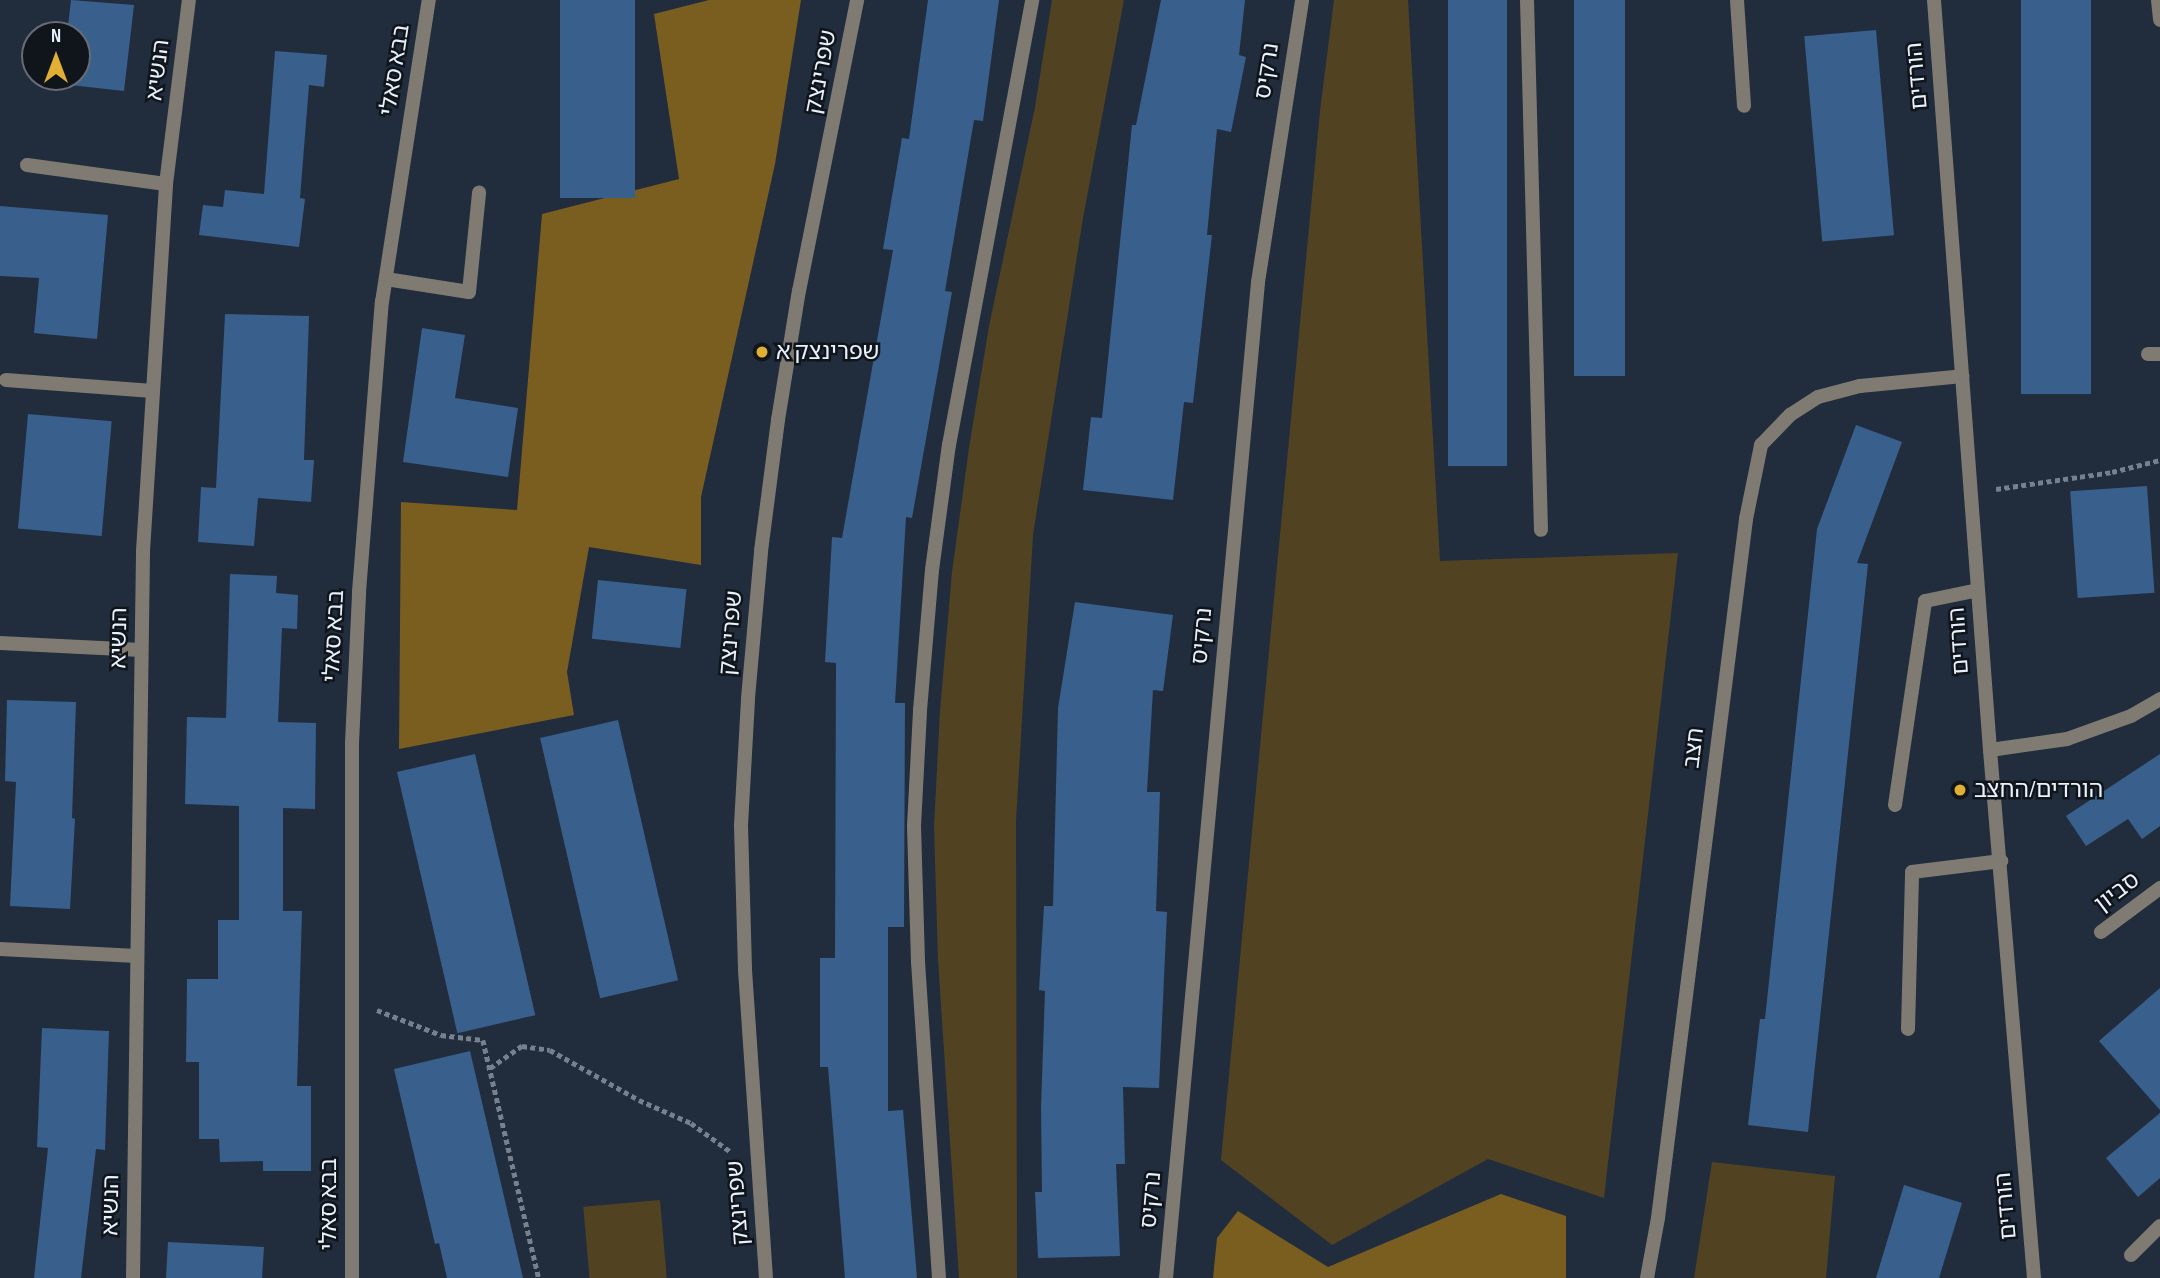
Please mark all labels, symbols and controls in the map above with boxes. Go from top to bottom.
north arrow [21,21,91,91]
street label: בבא סאלי [374,22,416,118]
text: N [51,25,61,48]
street label: שפרינצק [799,28,843,116]
street label: הנשיא [141,38,175,102]
street label: נרקיס [1249,41,1285,101]
street label: הורדים [1900,41,1934,111]
place label: שפרינצק א [776,338,879,366]
marker: שפרינצק א [754,344,770,360]
street label: בבא סאלי [318,589,350,683]
street label: שפרינצק [714,589,748,677]
street label: הורדים [1943,606,1975,676]
street label: הנשיא [105,607,133,669]
street label: נרקיס [1186,607,1218,665]
street label: חצב [1678,726,1710,770]
place label: הורדים/החצב [1974,776,2103,804]
marker: הורדים/החצב [1952,782,1968,798]
street label: סביון [2089,866,2145,918]
street label: בבא סאלי [315,1158,343,1250]
street label: שפרינצק [721,1160,755,1246]
street label: נרקיס [1135,1171,1167,1229]
street label: הורדים [1989,1171,2023,1241]
street label: הנשיא [97,1174,125,1236]

